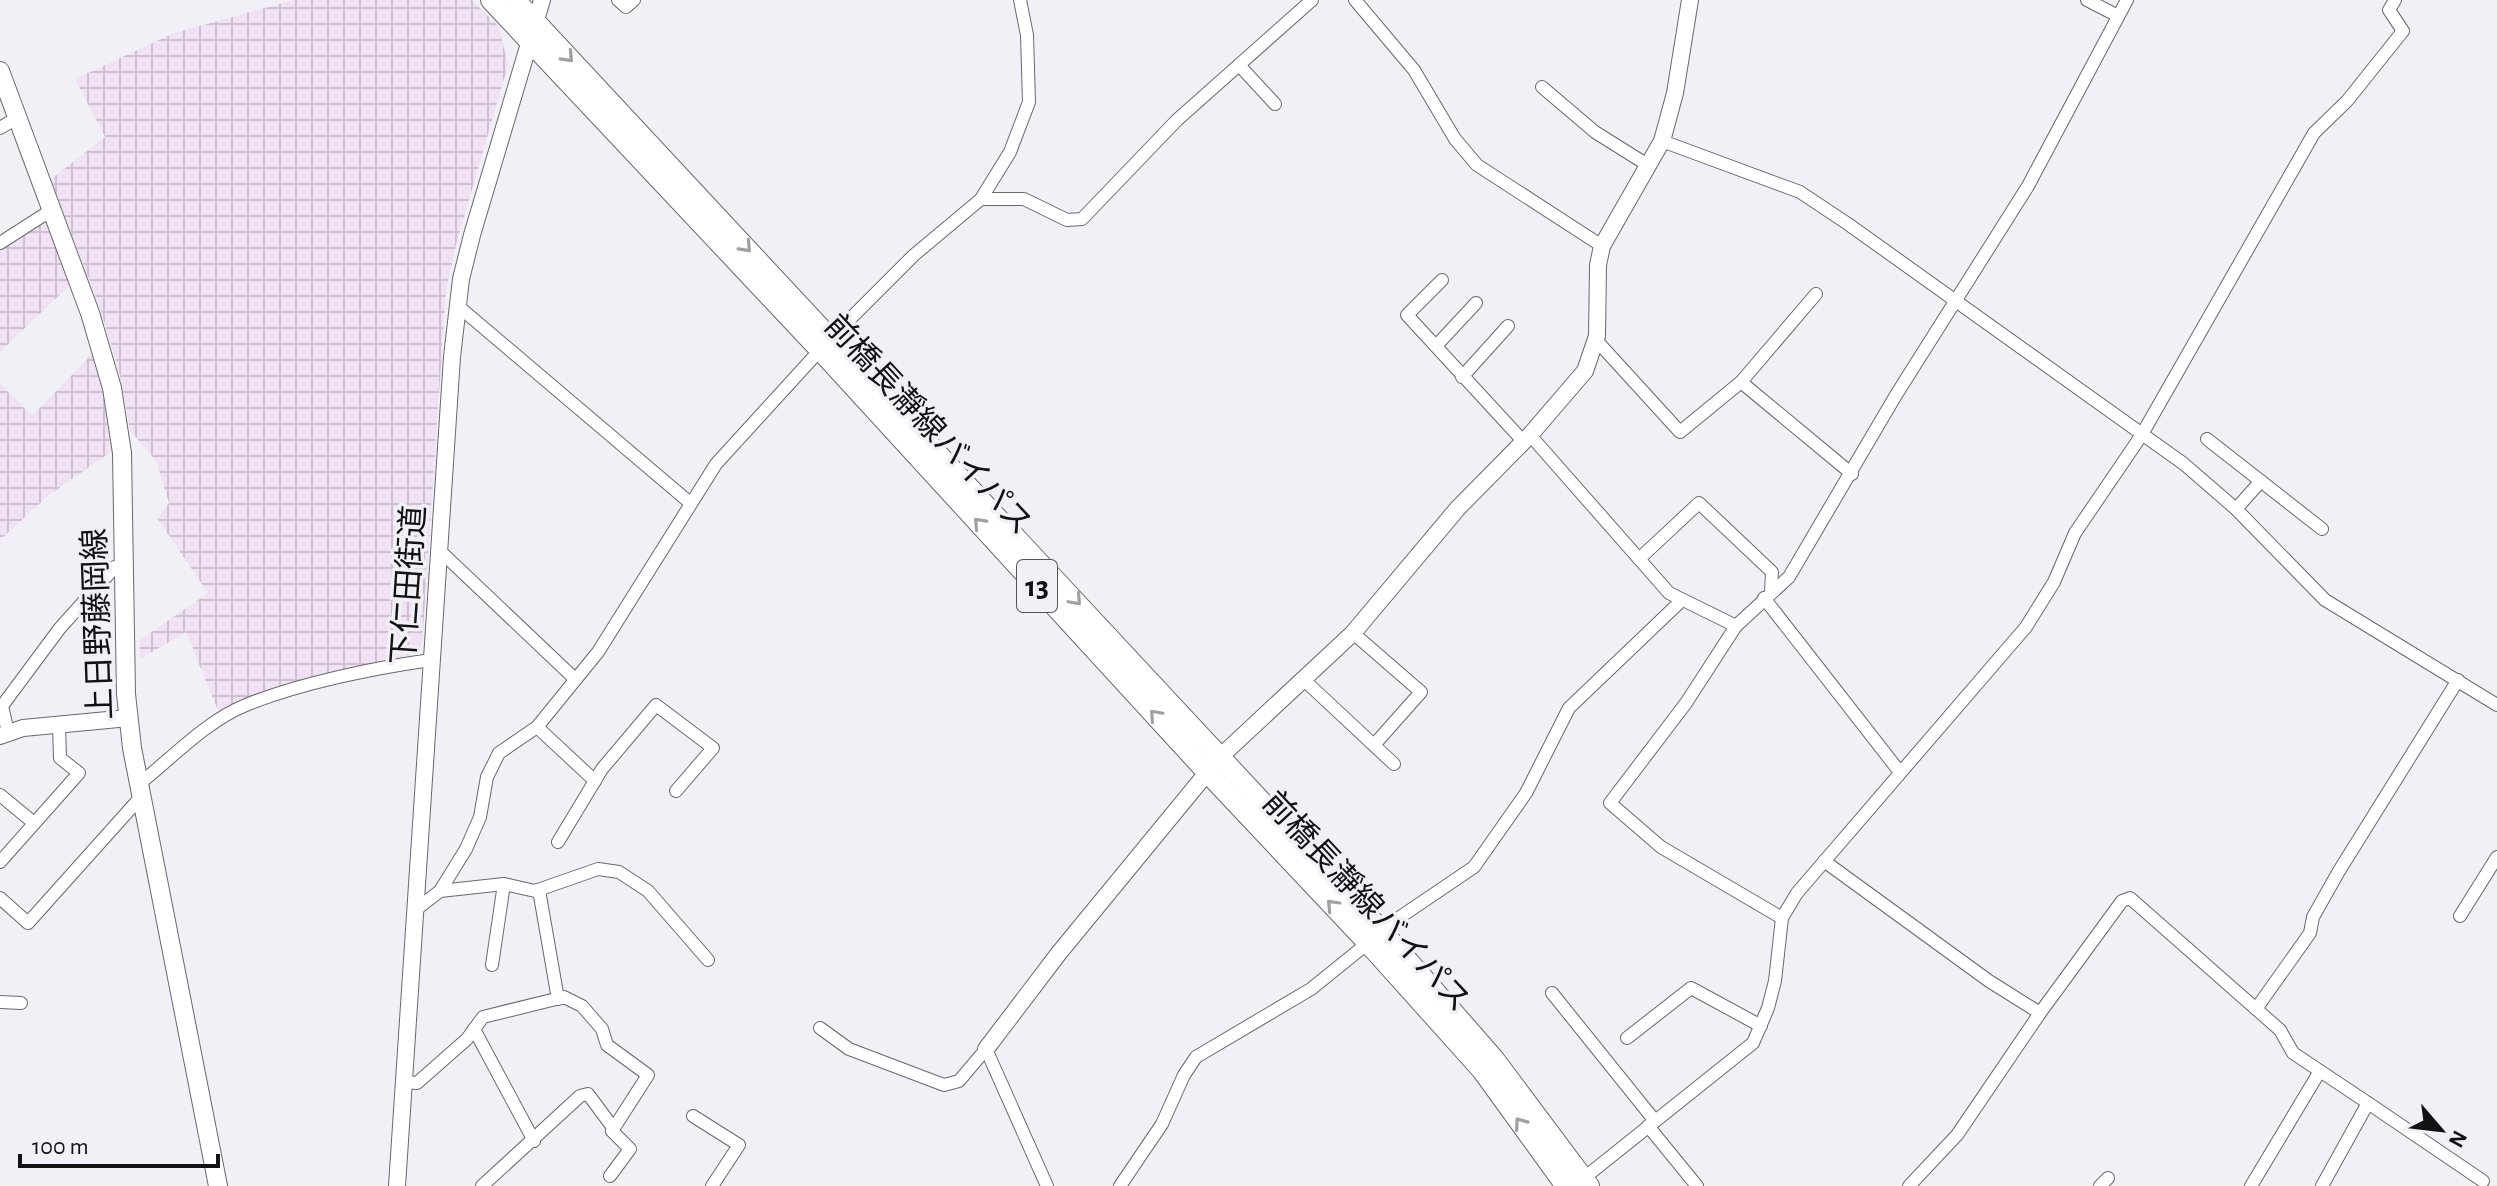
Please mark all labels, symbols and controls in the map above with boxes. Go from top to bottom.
one-way arrow [558,48,572,63]
one-way arrow [736,238,751,252]
street label: 前橋長瀞線バイパス [819,307,1039,541]
street label: 下仁田街道 [385,504,431,666]
one-way arrow [975,518,989,533]
street label: 上日野藤岡線 [77,527,117,721]
road number: 13 [1017,560,1057,612]
one-way arrow [1067,591,1081,606]
one-way arrow [1150,710,1164,725]
street label: 前橋長瀞線バイパス [1257,784,1477,1018]
one-way arrow [1327,900,1342,914]
north arrow [2401,1090,2481,1170]
one-way arrow [1516,1117,1530,1131]
scale bar [20,1118,218,1168]
text: N [2444,1127,2471,1151]
text: 100 m [32,1135,89,1159]

